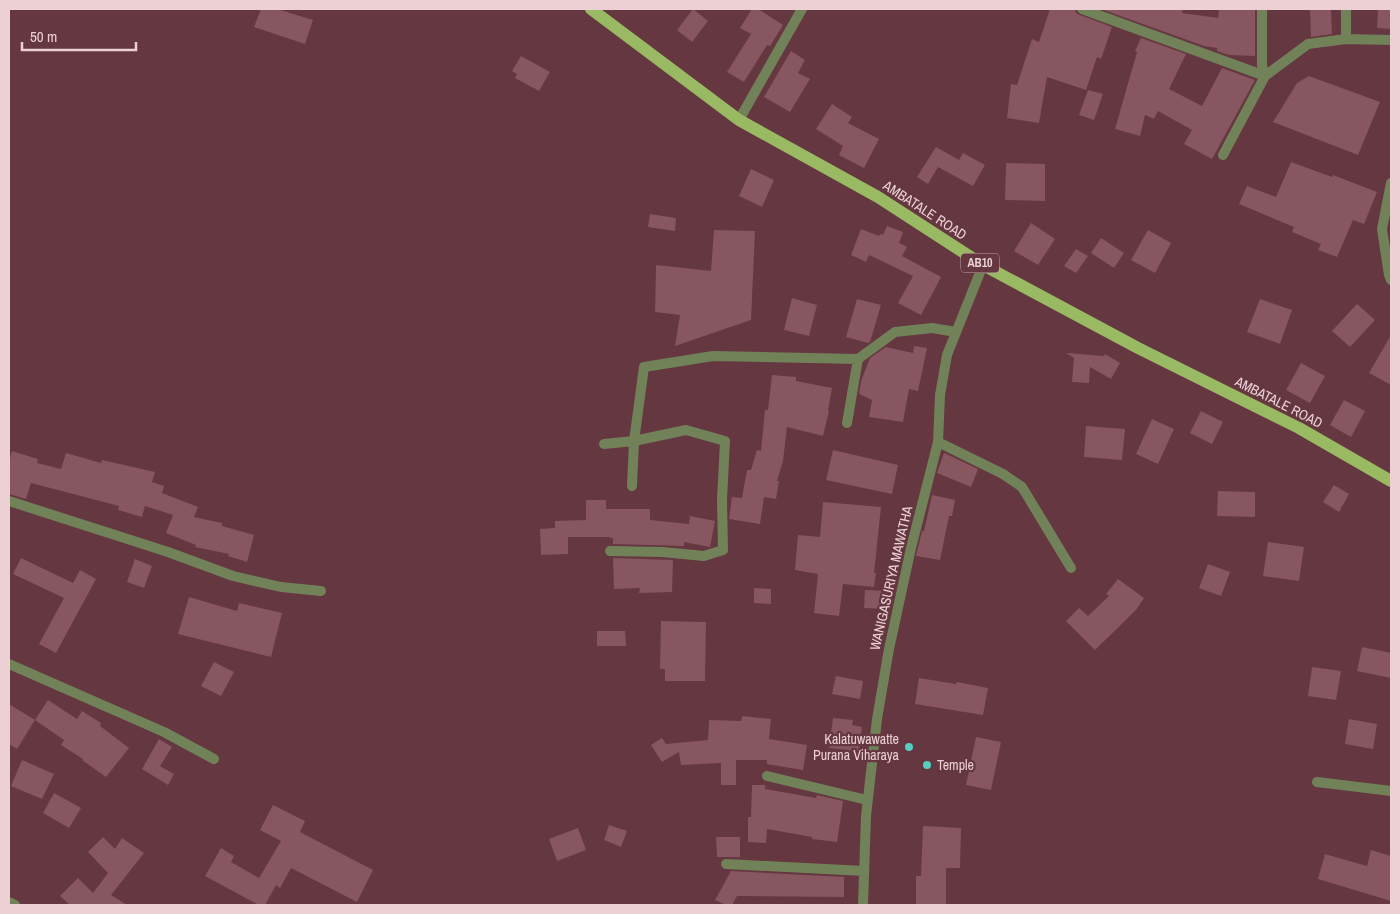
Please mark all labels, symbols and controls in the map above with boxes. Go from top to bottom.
scale bar [22,20,136,52]
text: 50 m [30,26,57,47]
street label: AMBATALE ROAD [879,176,970,244]
road number: AB10 [961,254,999,272]
street label: AMBATALE ROAD [1231,372,1326,432]
street label: WANIGASURIYA MAWATHA [866,504,916,652]
place label: Kalatuwawatte Purana Viharaya [813,730,900,764]
marker: Kalatuwawatte Purana Viharaya [903,741,915,753]
place label: Temple [937,756,974,774]
marker: Temple [921,759,933,771]

